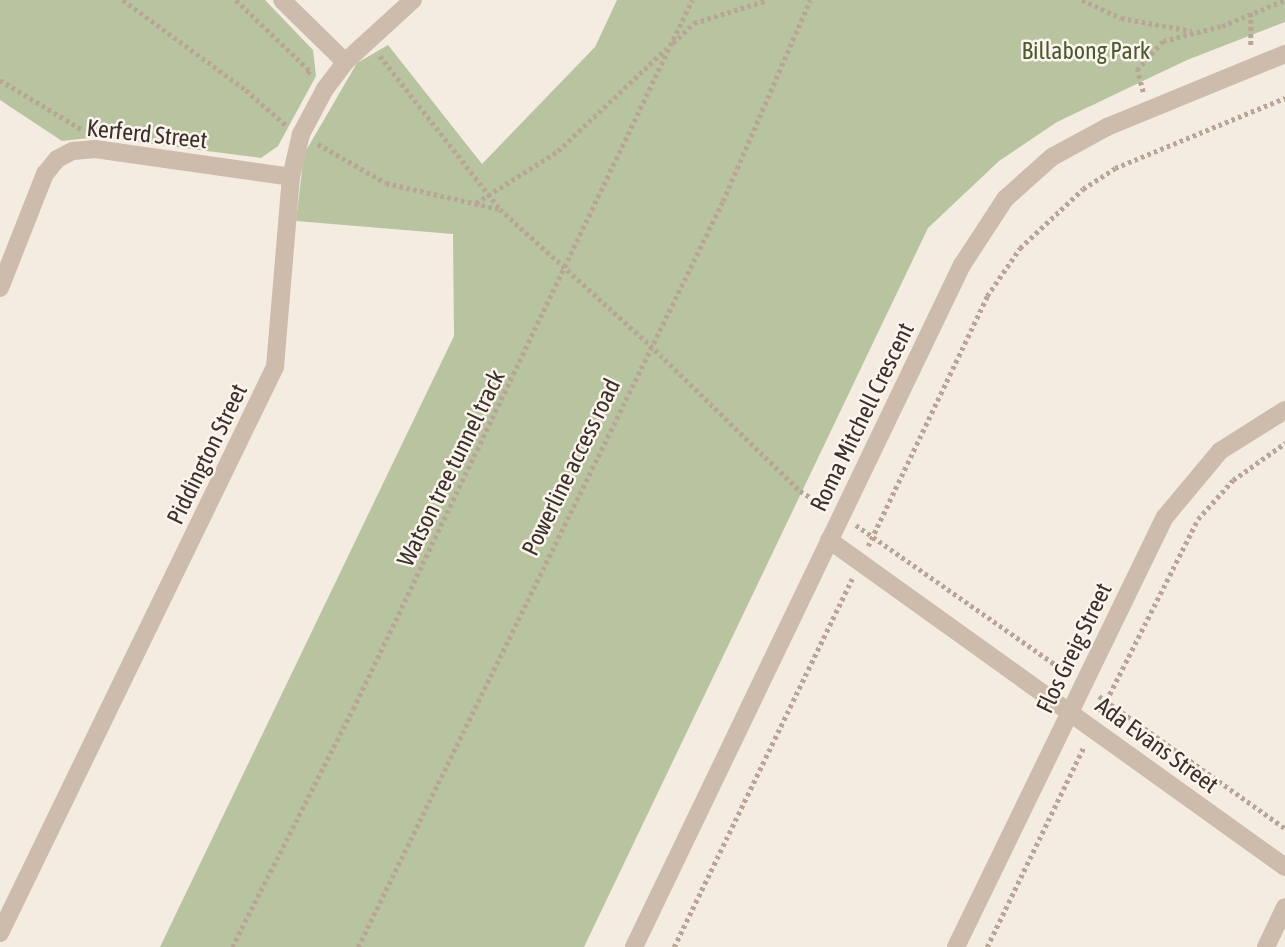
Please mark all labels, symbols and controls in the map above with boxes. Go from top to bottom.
park label: Billabong Park [1022,37,1150,65]
street label: Kerferd Street [85,113,209,155]
street label: Roma Mitchell Crescent [804,318,920,516]
street label: Watson tree tunnel track [391,365,511,571]
street label: Powerline access road [516,374,626,560]
street label: Piddington Street [161,379,253,529]
street label: Flos Greig Street [1030,578,1118,718]
street label: Ada Evans Street [1090,691,1224,799]

